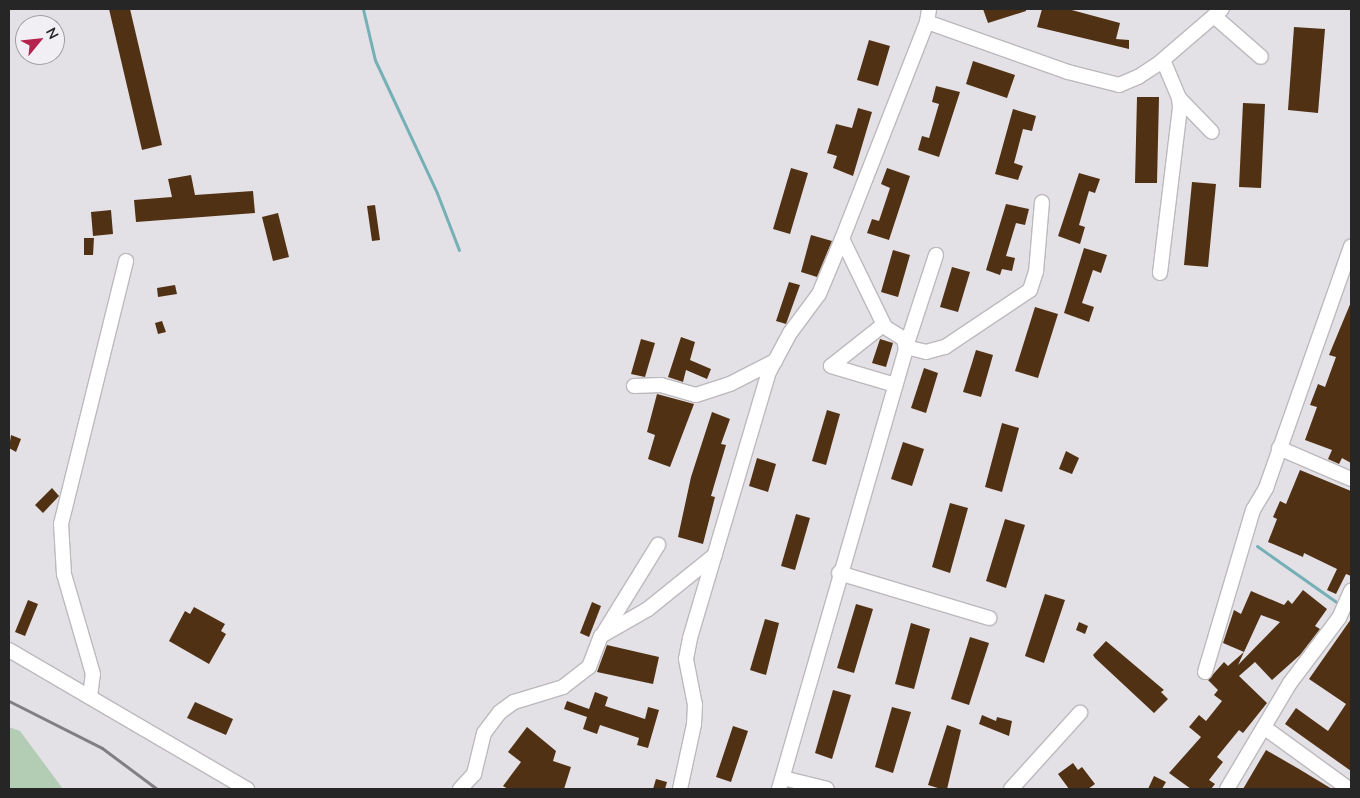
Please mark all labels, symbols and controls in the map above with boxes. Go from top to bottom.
north arrow [15,15,65,65]
text: N [42,25,63,42]

